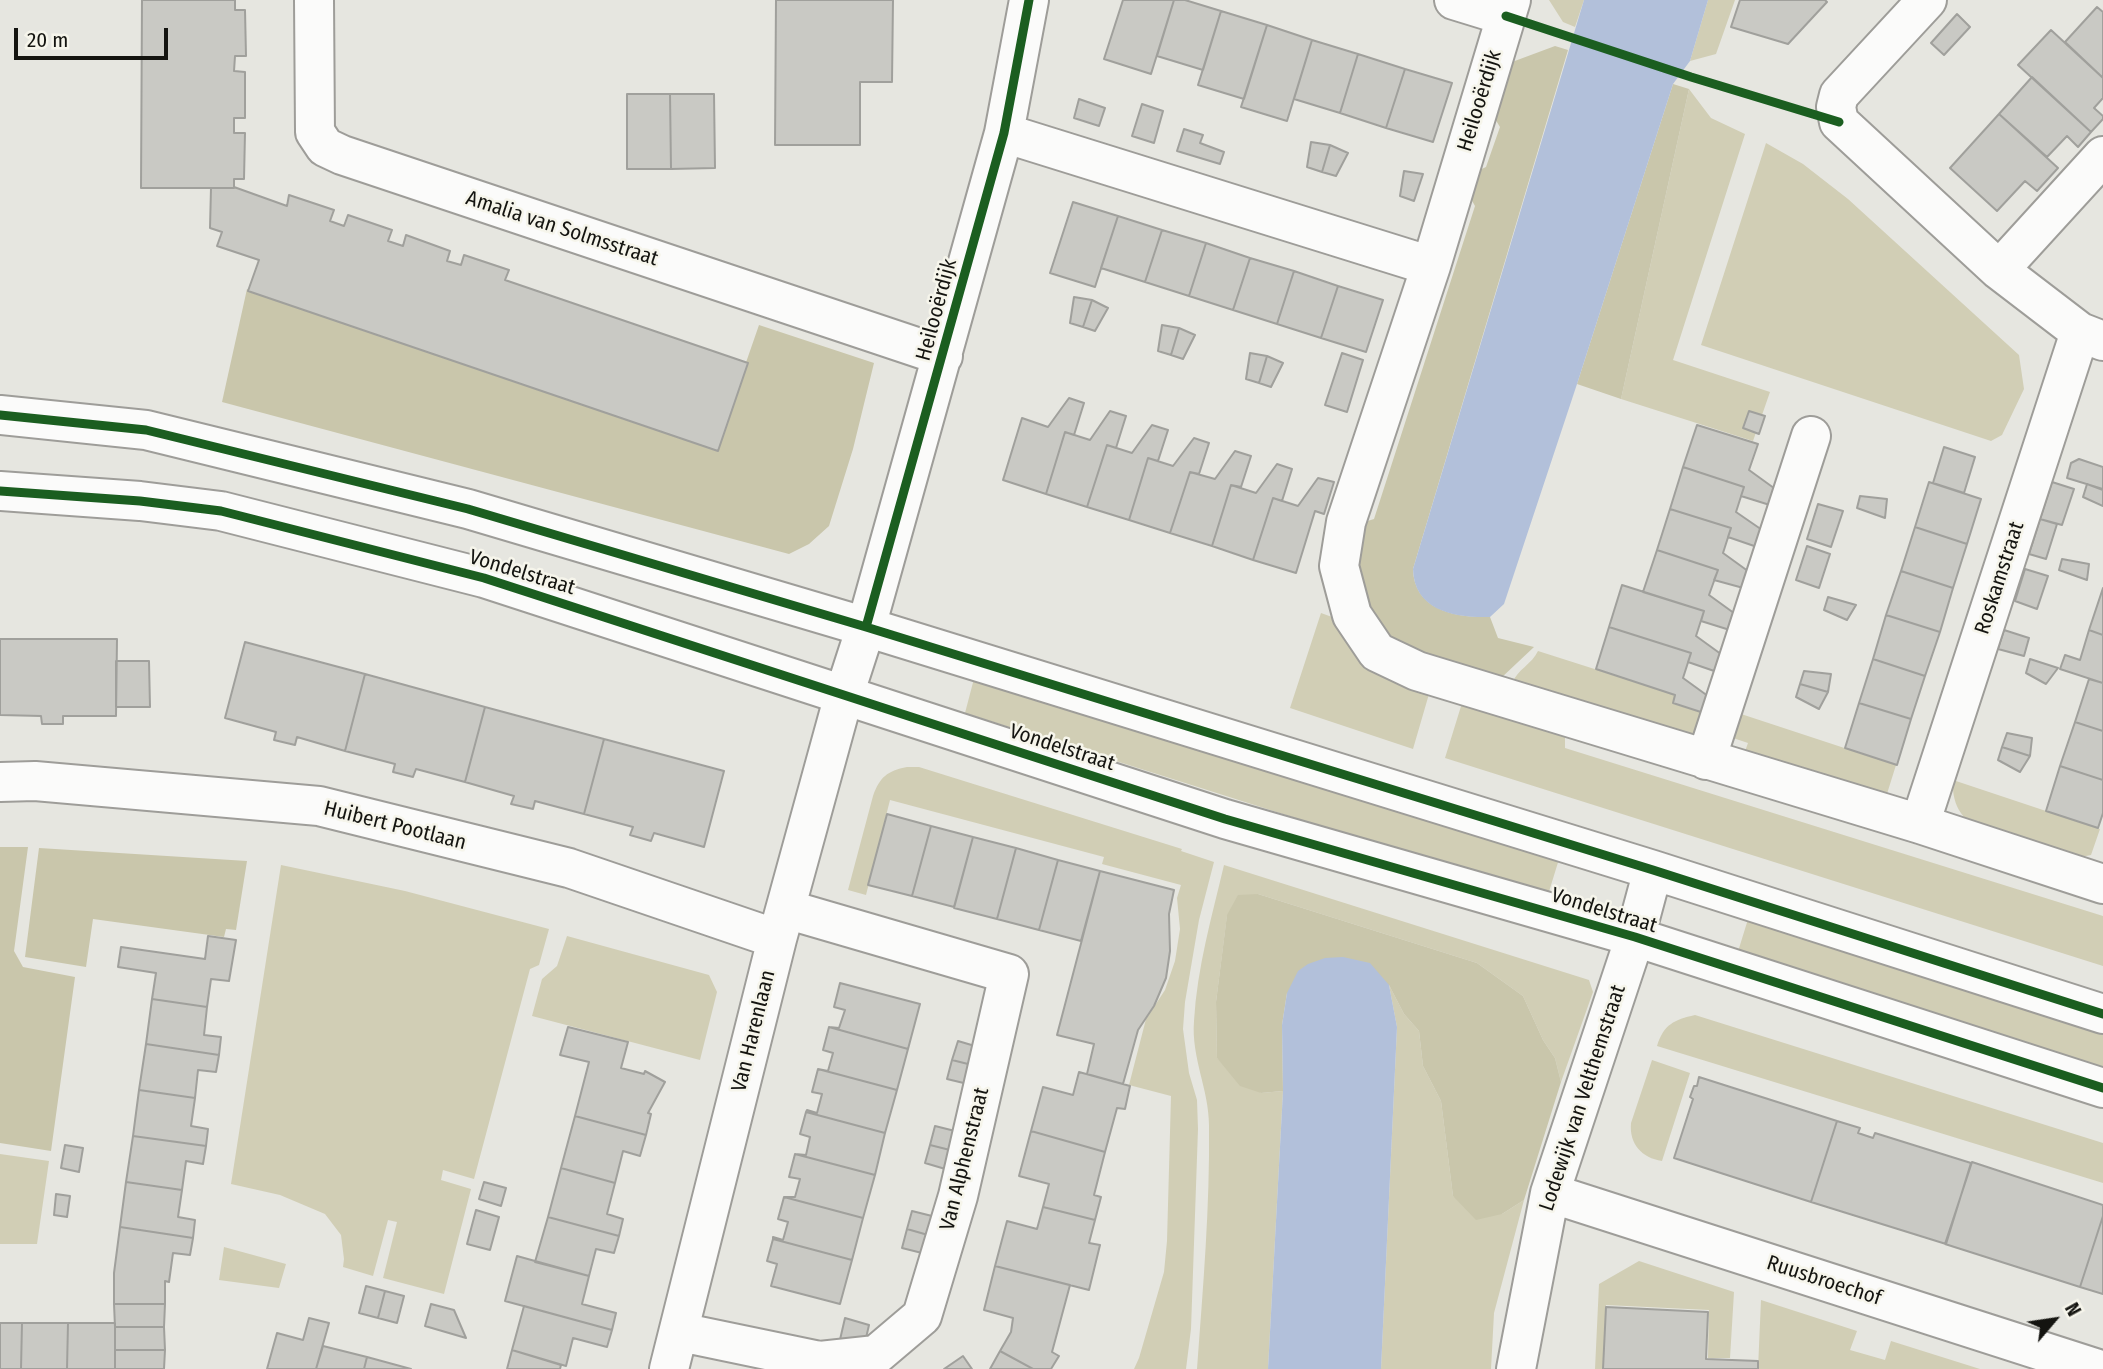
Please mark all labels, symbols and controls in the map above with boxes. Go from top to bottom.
scale bar [18,14,172,58]
text: 20 m [27,27,68,53]
street label: Heilooërdijk [1453,47,1507,155]
street label: Amalia van Solmsstraat [463,186,661,272]
street label: Heilooërdijk [911,256,963,364]
street label: Roskamstraat [1970,519,2030,637]
street label: Vondelstraat [466,545,578,601]
street label: Vondelstraat [1006,719,1118,777]
street label: Huibert Pootlaan [321,796,469,856]
street label: Vondelstraat [1548,883,1660,939]
street label: Van Harenlaan [727,968,781,1094]
street label: Lodewijk van Velthemstraat [1535,982,1631,1214]
street label: Van Alphenstraat [935,1085,995,1233]
street label: Ruusbroechof [1763,1251,1885,1311]
north arrow [2019,1285,2089,1355]
text: N [2060,1299,2086,1320]

